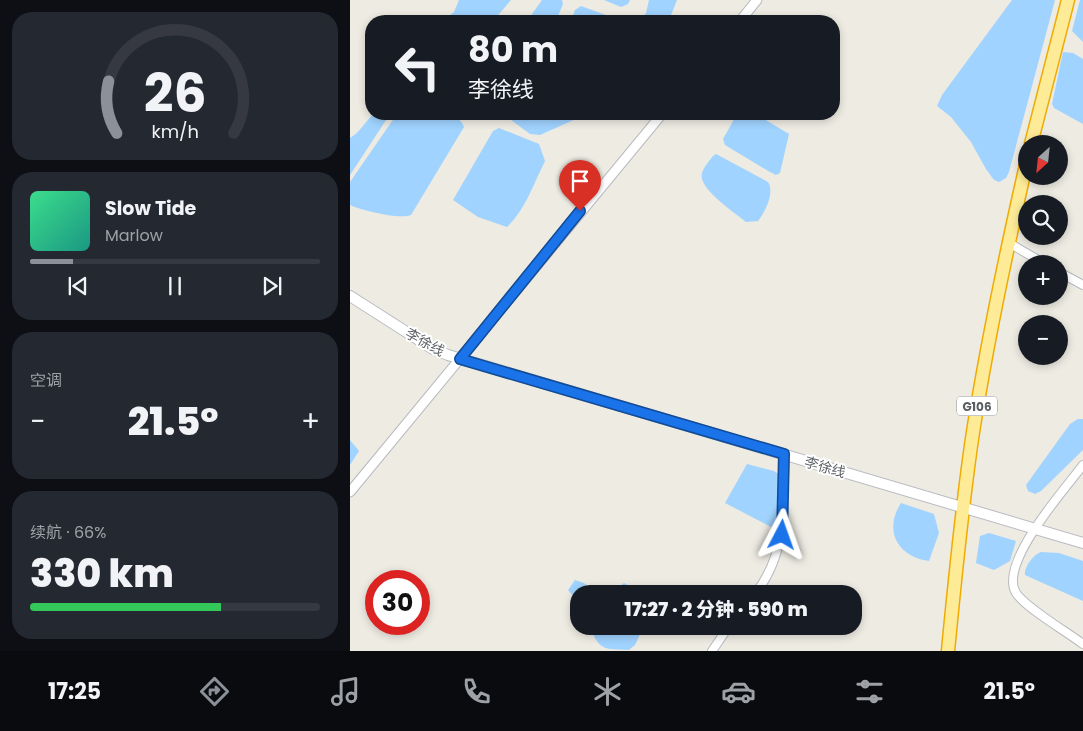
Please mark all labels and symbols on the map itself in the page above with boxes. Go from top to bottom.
north arrow [1018,135,1068,185]
pin [559,160,601,211]
street label: 李徐线 [402,323,448,361]
road number: G106 [957,396,997,416]
street label: 李徐线 [802,452,848,482]
position arrow [755,508,807,560]
speed limit sign: 30 [365,570,430,635]

